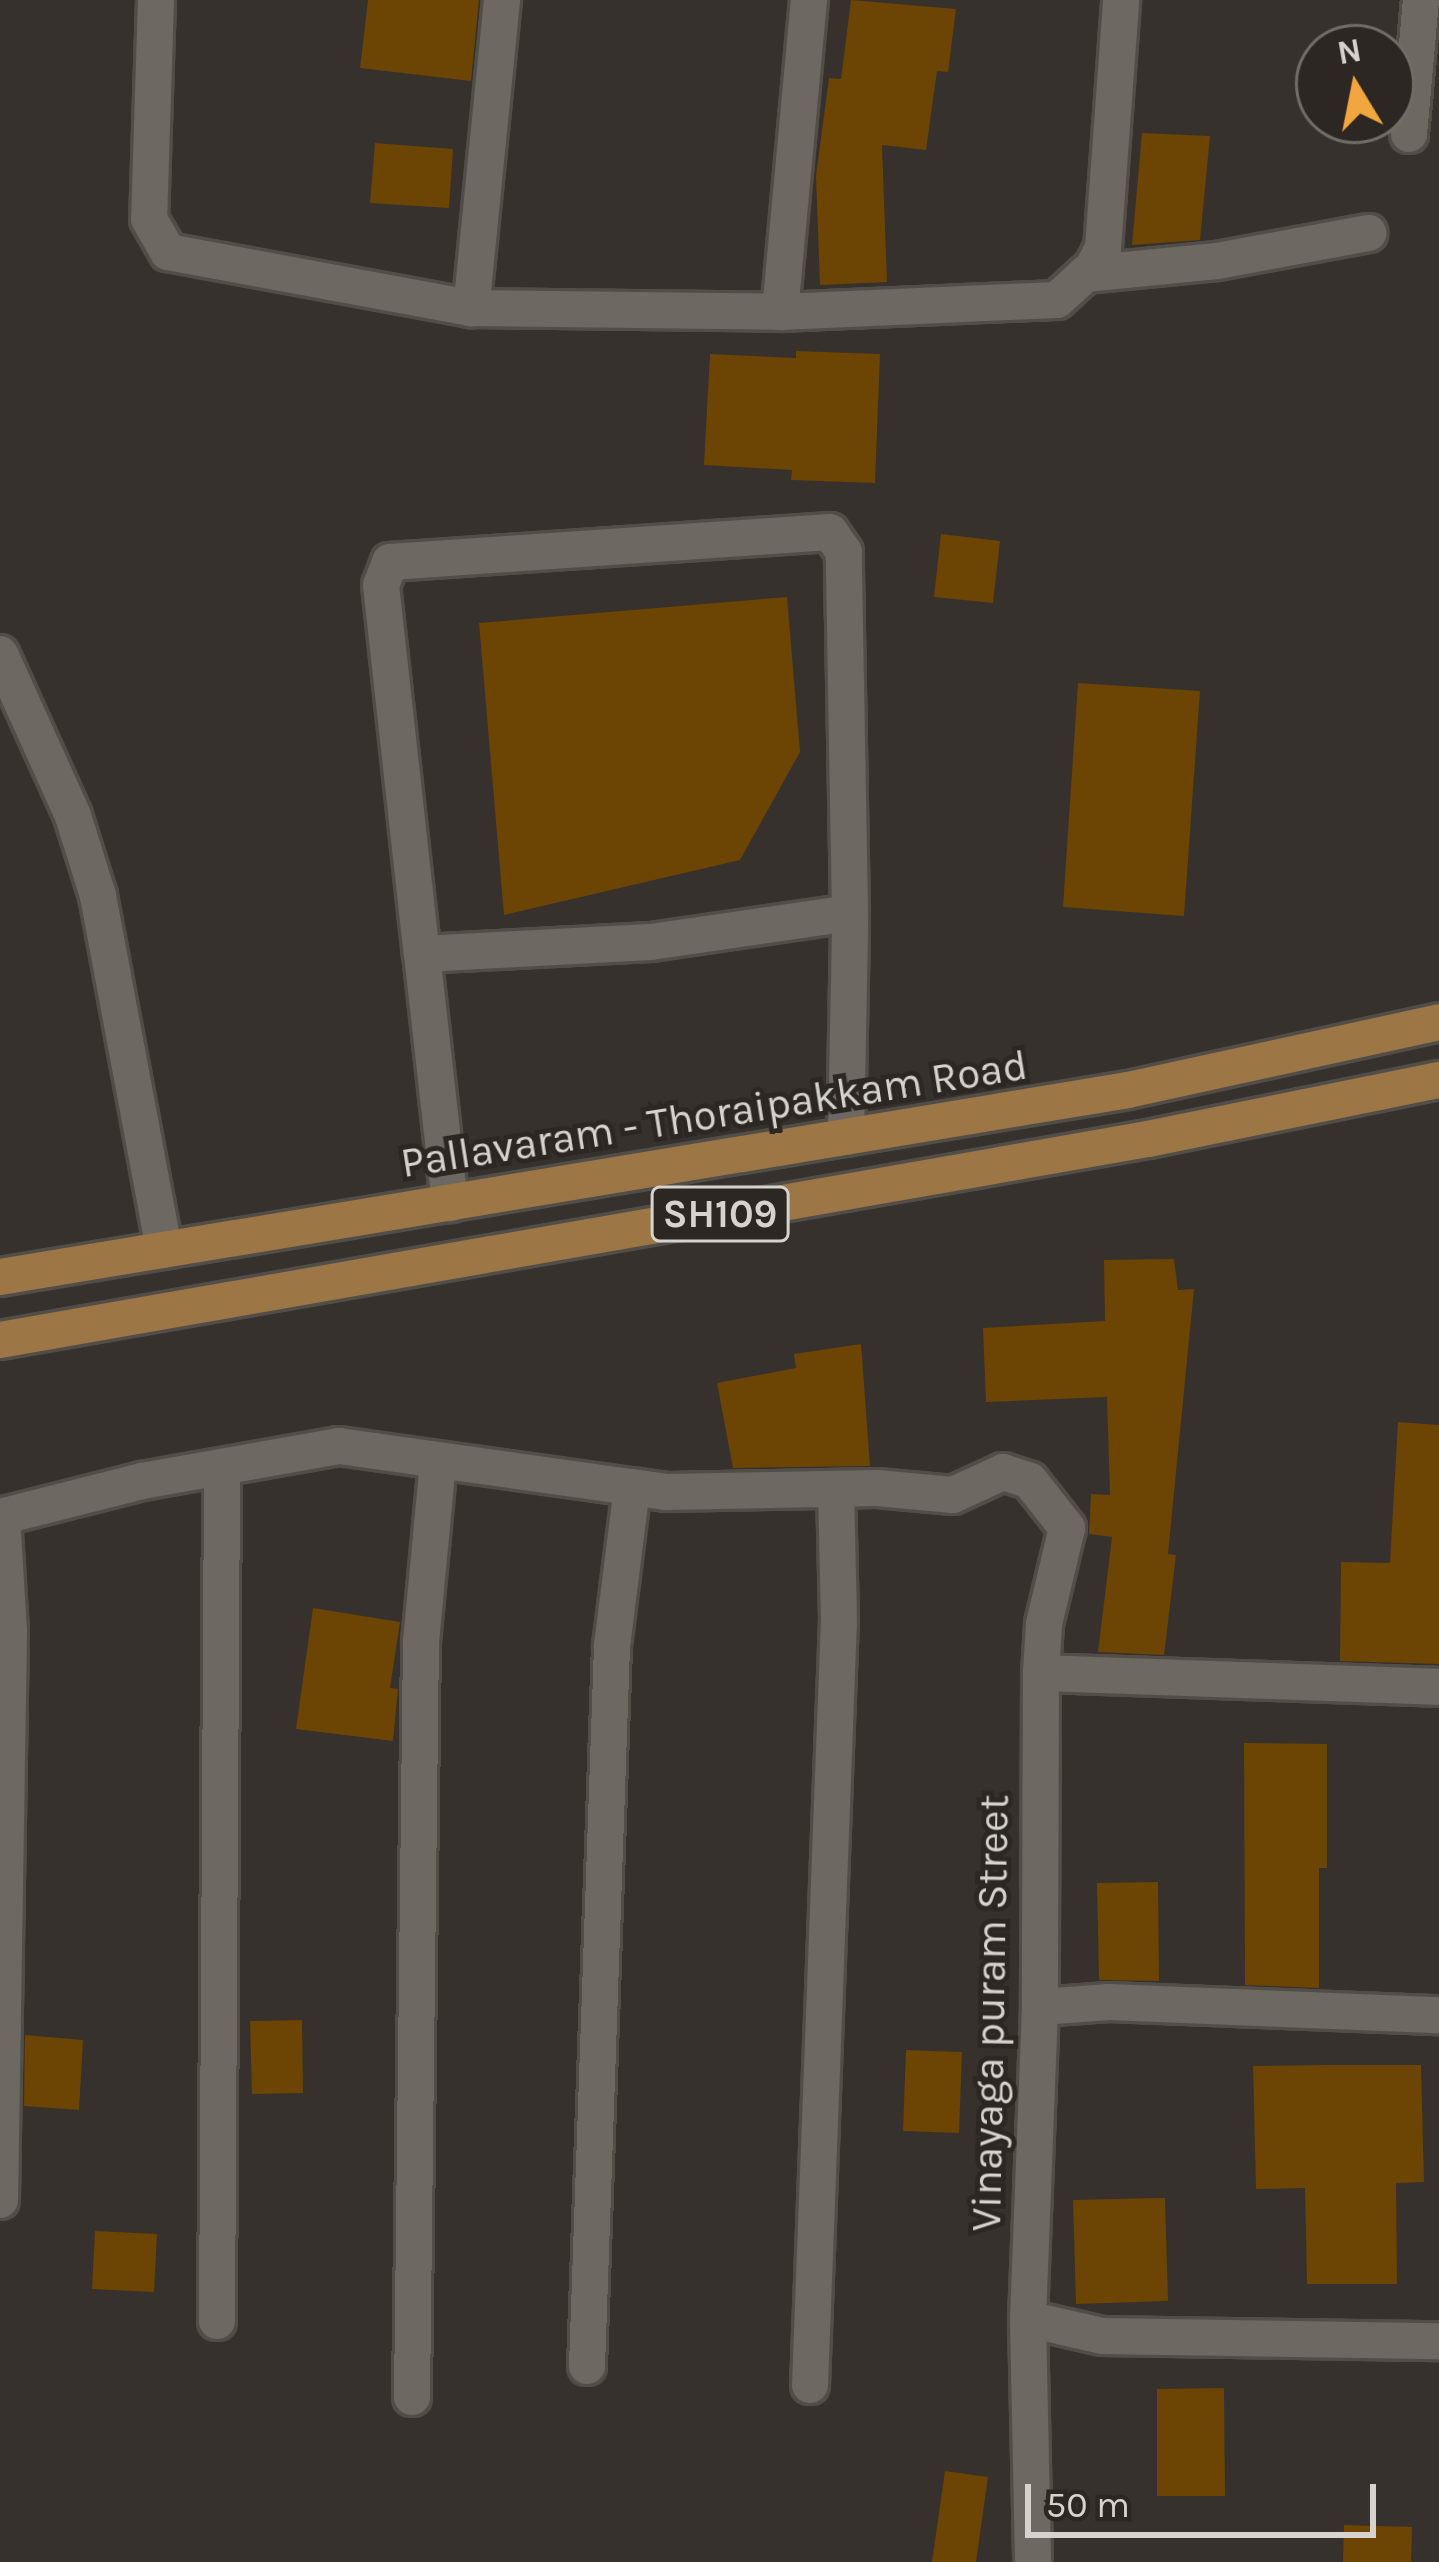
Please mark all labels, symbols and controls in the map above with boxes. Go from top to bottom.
north arrow [1295,24,1415,144]
text: N [1334,31,1364,72]
street label: Pallavaram - Thoraipakkam Road [397,1040,1031,1188]
road number: SH109 [648,1181,792,1247]
street label: Vinayaga puram Street [961,1794,1019,2232]
scale bar [1031,2460,1382,2534]
text: 50 m [1046,2484,1130,2526]

